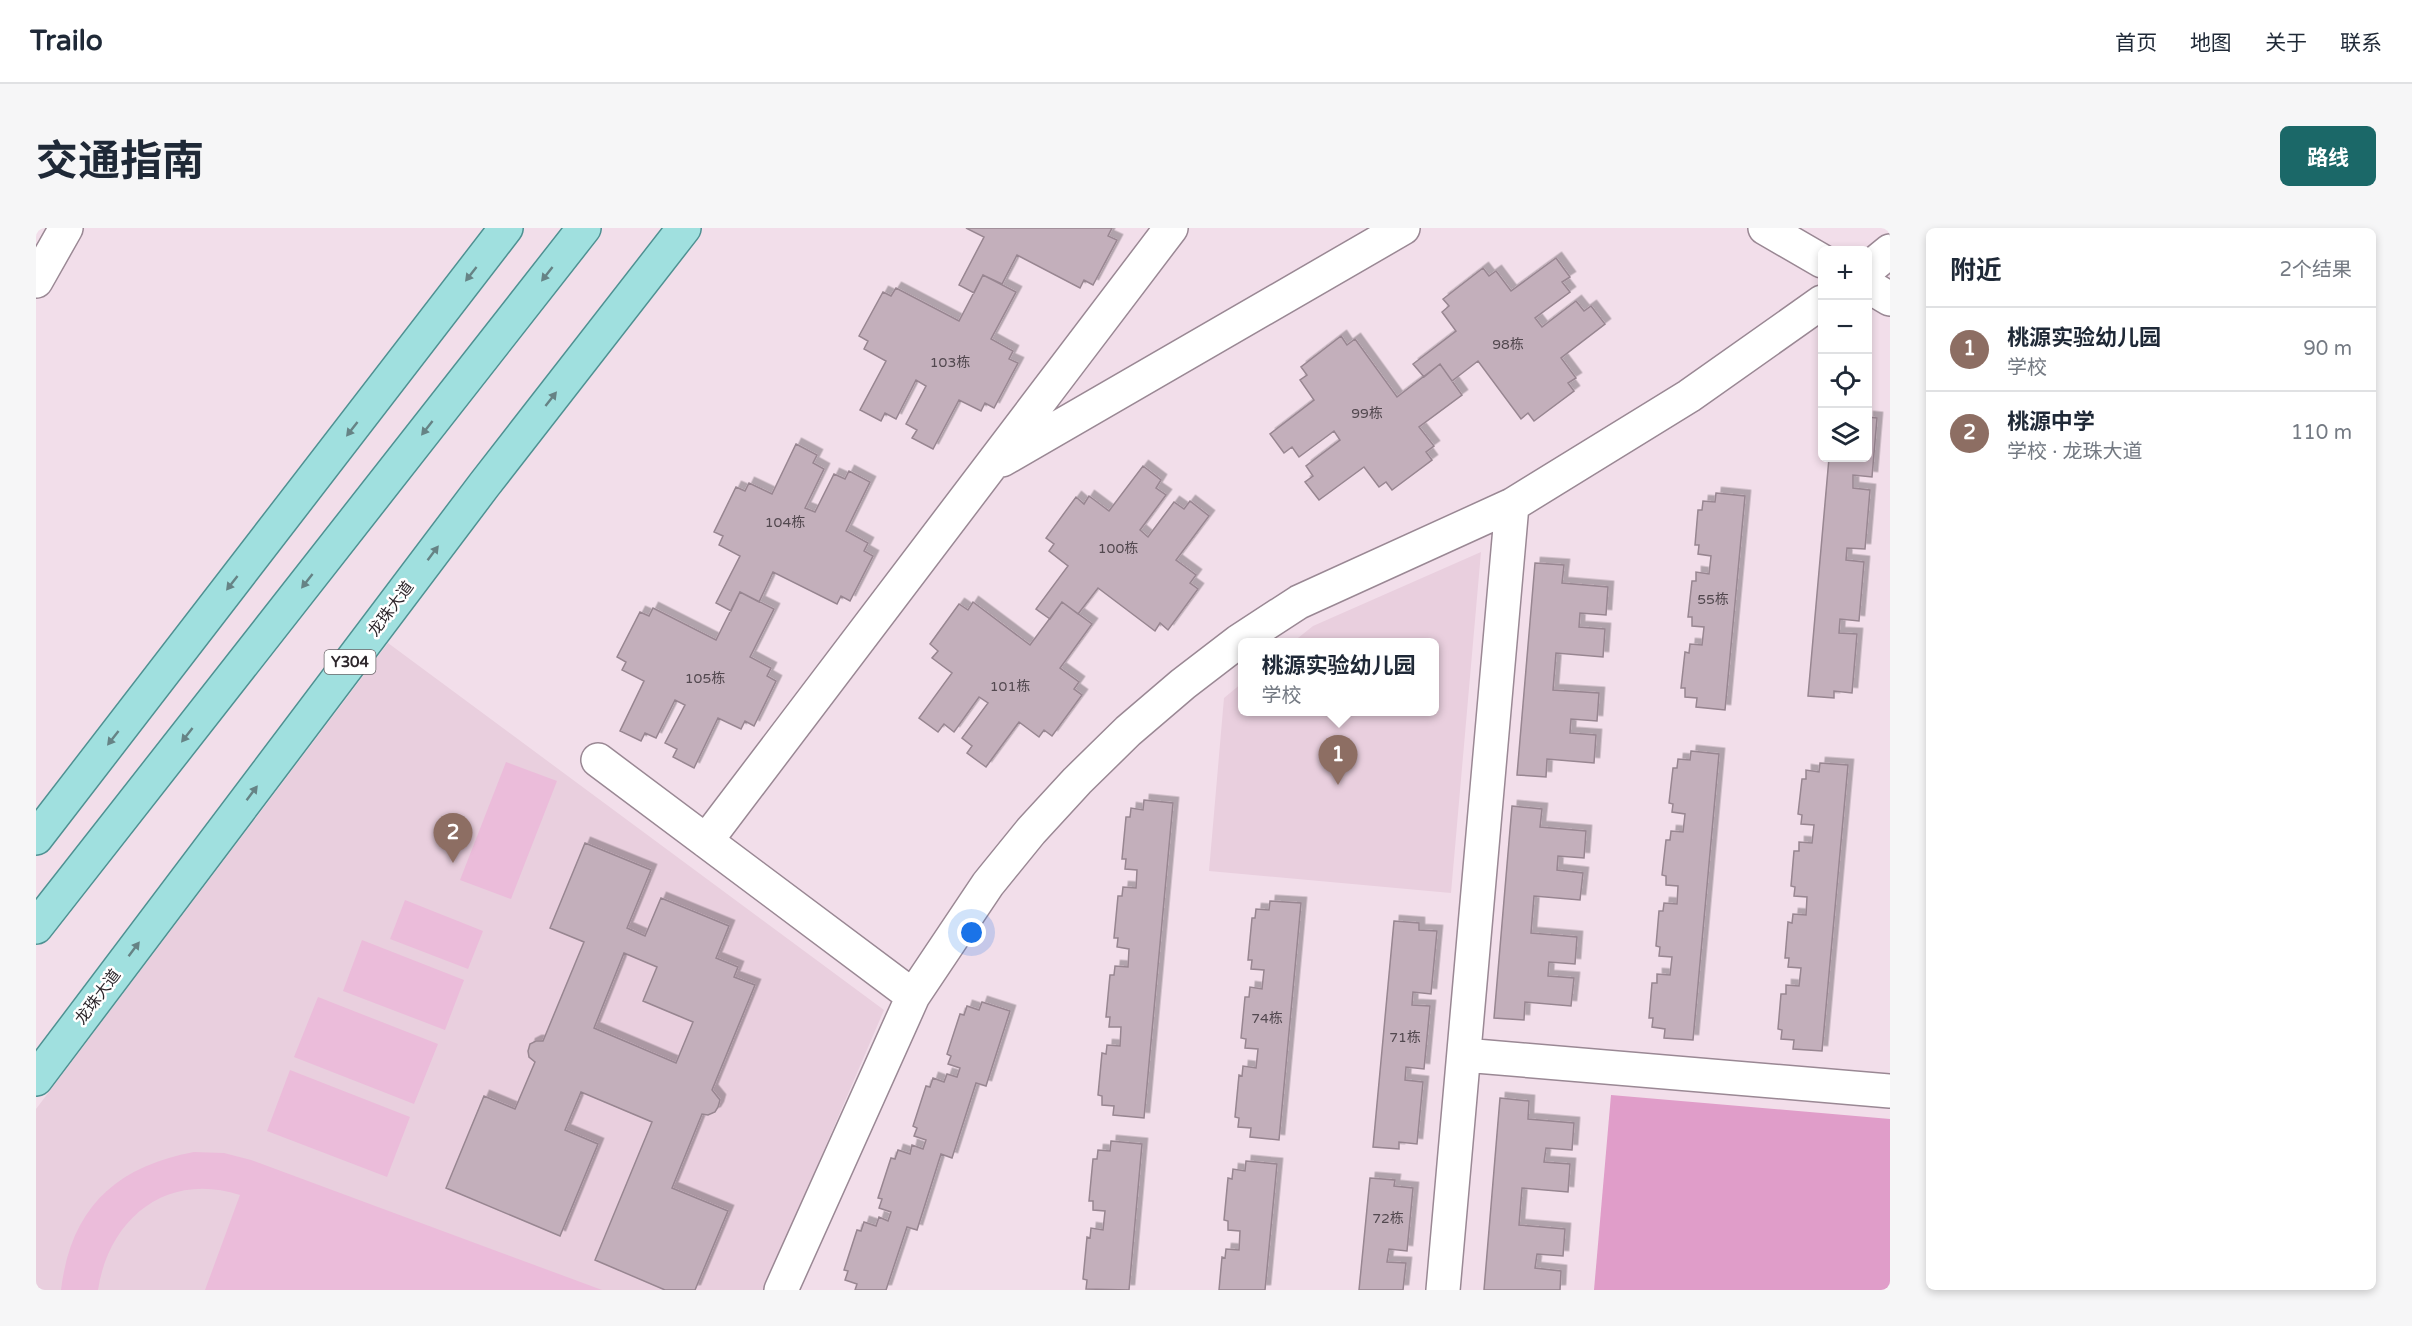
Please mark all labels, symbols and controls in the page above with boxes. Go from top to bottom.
text: Trailo [30,24,103,58]
text: 首页 [2115,31,2157,56]
text: 地图 [2190,31,2232,56]
text: 关于 [2265,31,2307,56]
text: 联系 [2340,31,2382,56]
button: 路线 [2280,126,2376,186]
text: 交通指南 [36,136,204,187]
map controls [1818,246,1872,462]
button: + [1818,246,1872,300]
text: 附近 [1950,255,2002,286]
text: 2个结果 [2279,258,2352,282]
one-way arrow [541,266,554,282]
one-way arrow [465,267,477,282]
button: − [1818,300,1872,354]
text: 桃源实验幼儿园 [2007,325,2161,351]
house number: 98栋 [1492,336,1524,353]
text: 1 [1963,337,1976,361]
text: 90 m [2303,337,2352,361]
house number: 103栋 [930,354,970,371]
button: locate [1818,354,1872,408]
text: 学校 [2007,356,2047,380]
one-way arrow [545,391,558,407]
house number: 99栋 [1351,405,1383,422]
button: layers [1818,408,1872,462]
text: 桃源中学 [2007,409,2095,435]
one-way arrow [422,420,434,435]
one-way arrow [346,421,358,436]
text: 2 [1963,421,1976,445]
text: 110 m [2291,421,2352,445]
text: 学校 · 龙珠大道 [2007,440,2143,464]
house number: 104栋 [765,514,805,531]
house number: 100栋 [1098,540,1138,557]
one-way arrow [426,546,438,561]
one-way arrow [301,573,314,589]
one-way arrow [227,576,239,591]
street label: 龙珠大道 [364,577,418,641]
house number: 55栋 [1697,591,1729,608]
popup [1238,638,1439,716]
road number: Y304 [324,650,376,674]
text: 桃源实验幼儿园 [1261,653,1416,679]
house number: 105栋 [685,670,725,687]
house number: 101栋 [990,678,1030,695]
text: 学校 [1261,684,1301,708]
one-way arrow [181,727,193,742]
one-way arrow [108,730,120,745]
pin: 1 [1318,736,1358,785]
one-way arrow [246,785,258,801]
pin: 2 [434,814,472,863]
your location [957,918,986,947]
one-way arrow [128,941,140,956]
street label: 龙珠大道 [71,965,125,1029]
house number: 74栋 [1251,1010,1283,1027]
house number: 71栋 [1389,1029,1421,1046]
house number: 72栋 [1372,1210,1404,1227]

